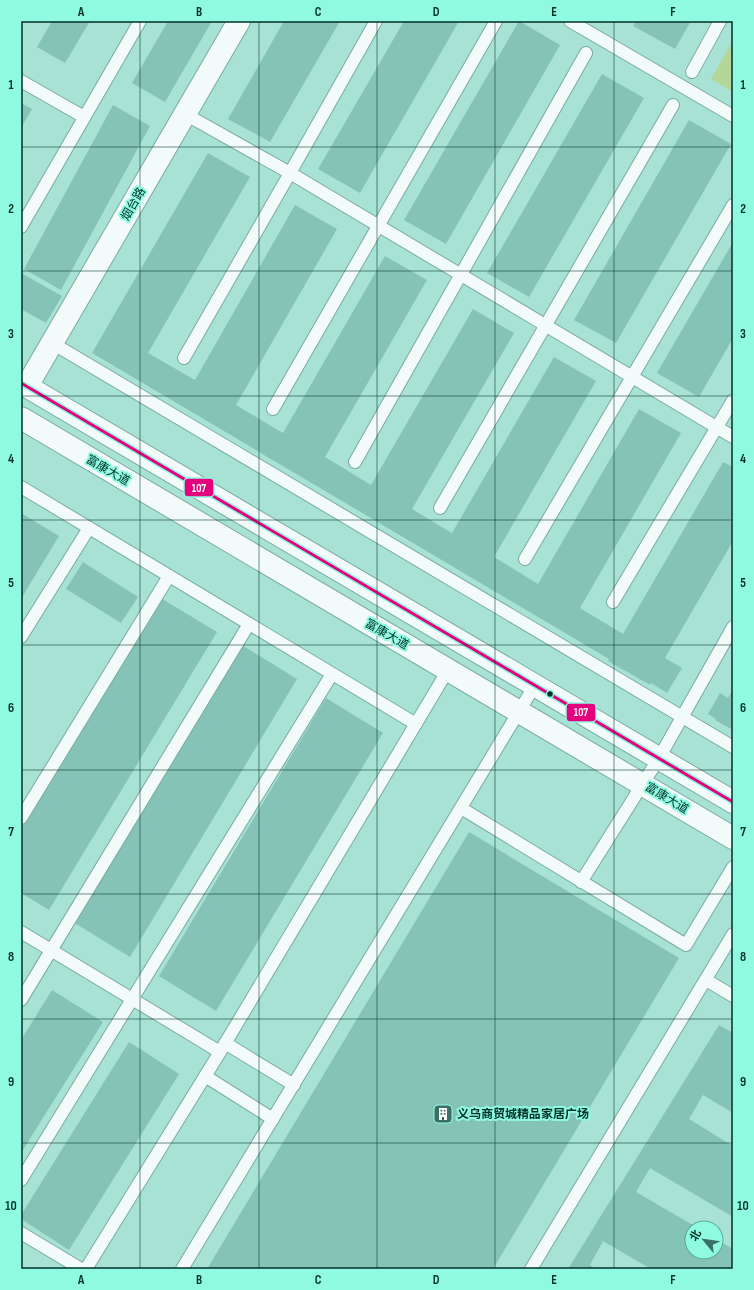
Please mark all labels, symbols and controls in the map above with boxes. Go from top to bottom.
text: A [77,4,85,20]
text: B [196,4,202,20]
text: C [315,4,322,20]
text: D [433,4,440,20]
text: E [551,4,557,20]
text: F [670,4,676,20]
text: 1 [8,77,14,93]
text: 1 [740,77,746,93]
street label: 烟台路 [118,185,149,224]
text: 2 [8,201,14,217]
text: 2 [740,201,746,217]
text: 3 [8,326,14,342]
text: 3 [740,326,746,342]
text: 4 [8,451,14,467]
text: 4 [740,451,746,467]
street label: 富康大道 [83,452,132,489]
line badge: 107 [184,478,214,497]
text: 107 [192,482,206,495]
text: 5 [8,575,14,591]
text: 5 [740,575,746,591]
street label: 富康大道 [362,616,411,653]
unlabelled marker [545,689,555,699]
text: 6 [8,700,14,716]
text: 6 [740,700,746,716]
line badge: 107 [566,703,596,722]
text: 107 [574,706,588,719]
street label: 富康大道 [642,780,691,817]
text: 7 [8,824,14,840]
text: 7 [740,824,746,840]
text: 8 [8,949,14,965]
text: 8 [740,949,746,965]
text: 9 [8,1074,14,1090]
text: 9 [740,1074,746,1090]
building icon: 义乌商贸城精品家居广场 [432,1103,454,1125]
place label: 义乌商贸城精品家居广场 [457,1107,589,1122]
text: 10 [5,1198,17,1214]
text: 10 [737,1198,749,1214]
north arrow [684,1220,724,1260]
text: 北 [687,1227,704,1243]
text: A [77,1272,85,1288]
text: B [196,1272,202,1288]
text: C [315,1272,322,1288]
text: D [433,1272,440,1288]
text: E [551,1272,557,1288]
text: F [670,1272,676,1288]

